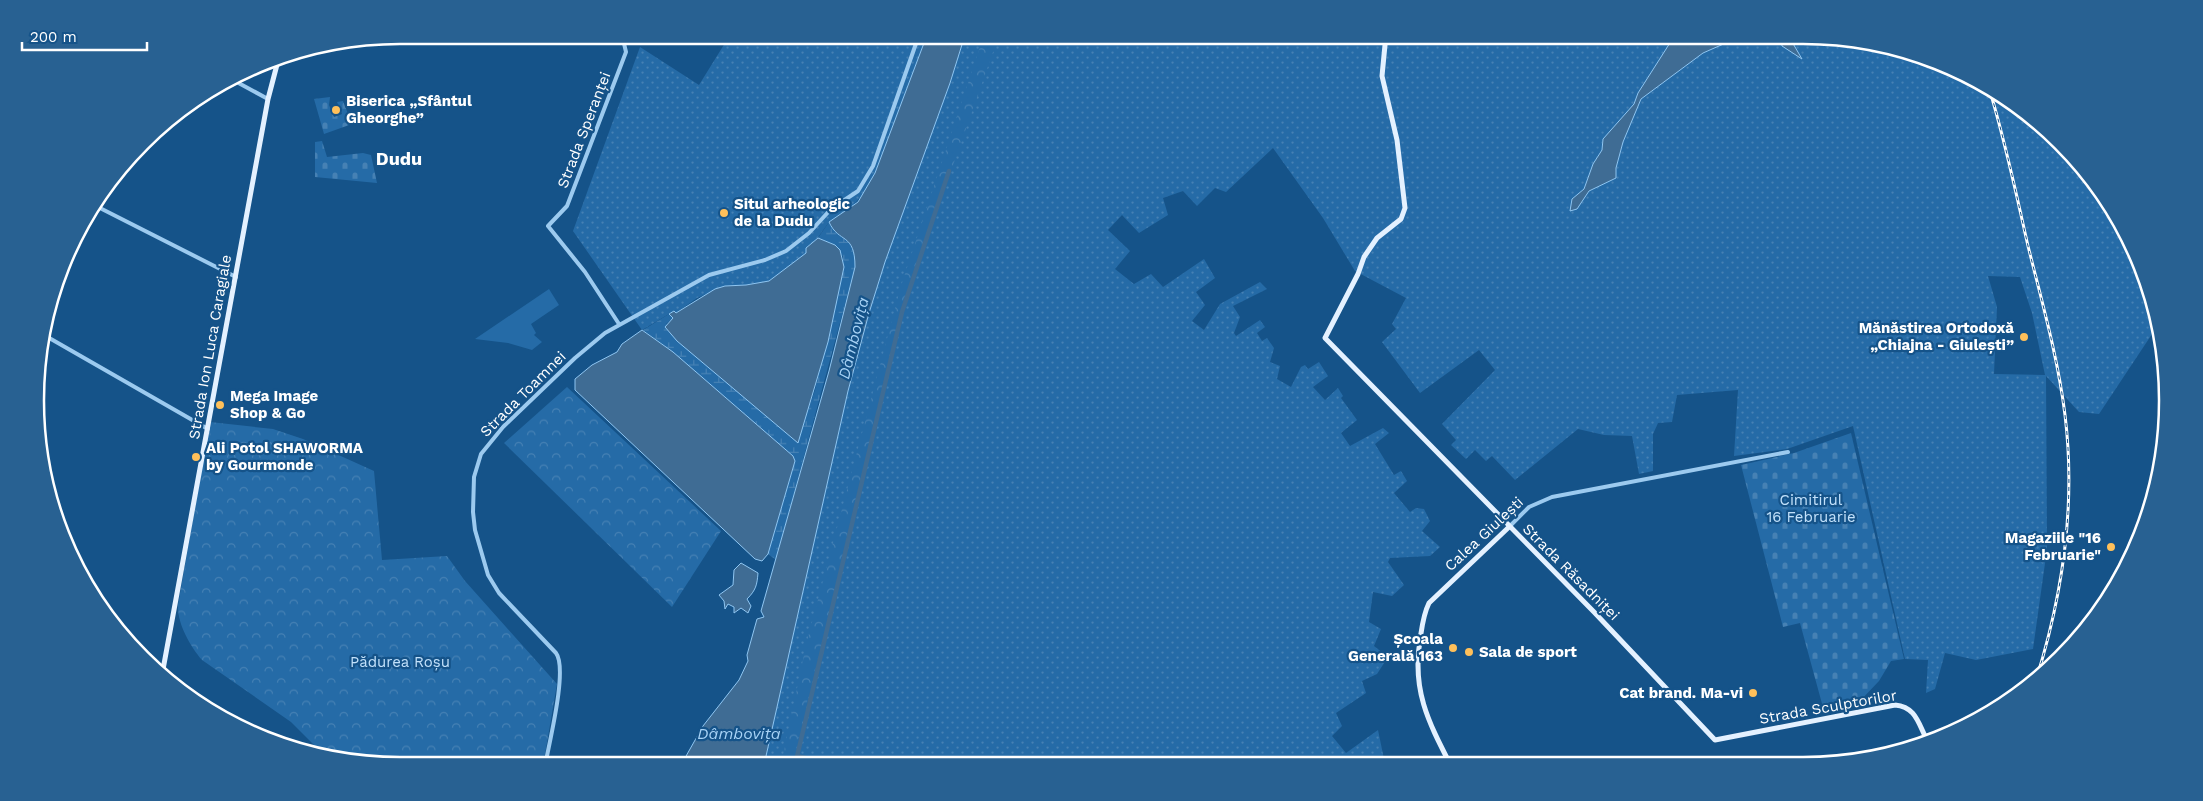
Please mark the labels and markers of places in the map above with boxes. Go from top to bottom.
place label: Biserica „Sfântul Gheorghe” [346,92,472,127]
marker: Biserica „Sfântul Gheorghe” [330,104,342,116]
place label: Situl arheologic de la Dudu [734,195,850,230]
marker: Situl arheologic de la Dudu [718,207,730,219]
place label: Mănăstirea Ortodoxă „Chiajna - Giulești” [1859,319,2014,354]
marker: Mănăstirea Ortodoxă „Chiajna - Giulești” [2018,331,2030,343]
place label: Mega Image Shop & Go [230,387,319,422]
marker: Mega Image Shop & Go [214,399,226,411]
place label: Ali Potol SHAWORMA by Gourmonde [206,439,364,474]
marker: Ali Potol SHAWORMA by Gourmonde [190,451,202,463]
place label: Magaziile "16 Februarie" [2005,529,2101,564]
marker: Magaziile "16 Februarie" [2105,541,2117,553]
place label: Școala Generală 163 [1348,630,1443,665]
marker: Școala Generală 163 [1447,642,1459,654]
place label: Sala de sport [1479,643,1577,661]
marker: Sala de sport [1463,646,1475,658]
place label: Cat brand. Ma-vi [1619,684,1743,702]
marker: Cat brand. Ma-vi [1747,687,1759,699]

